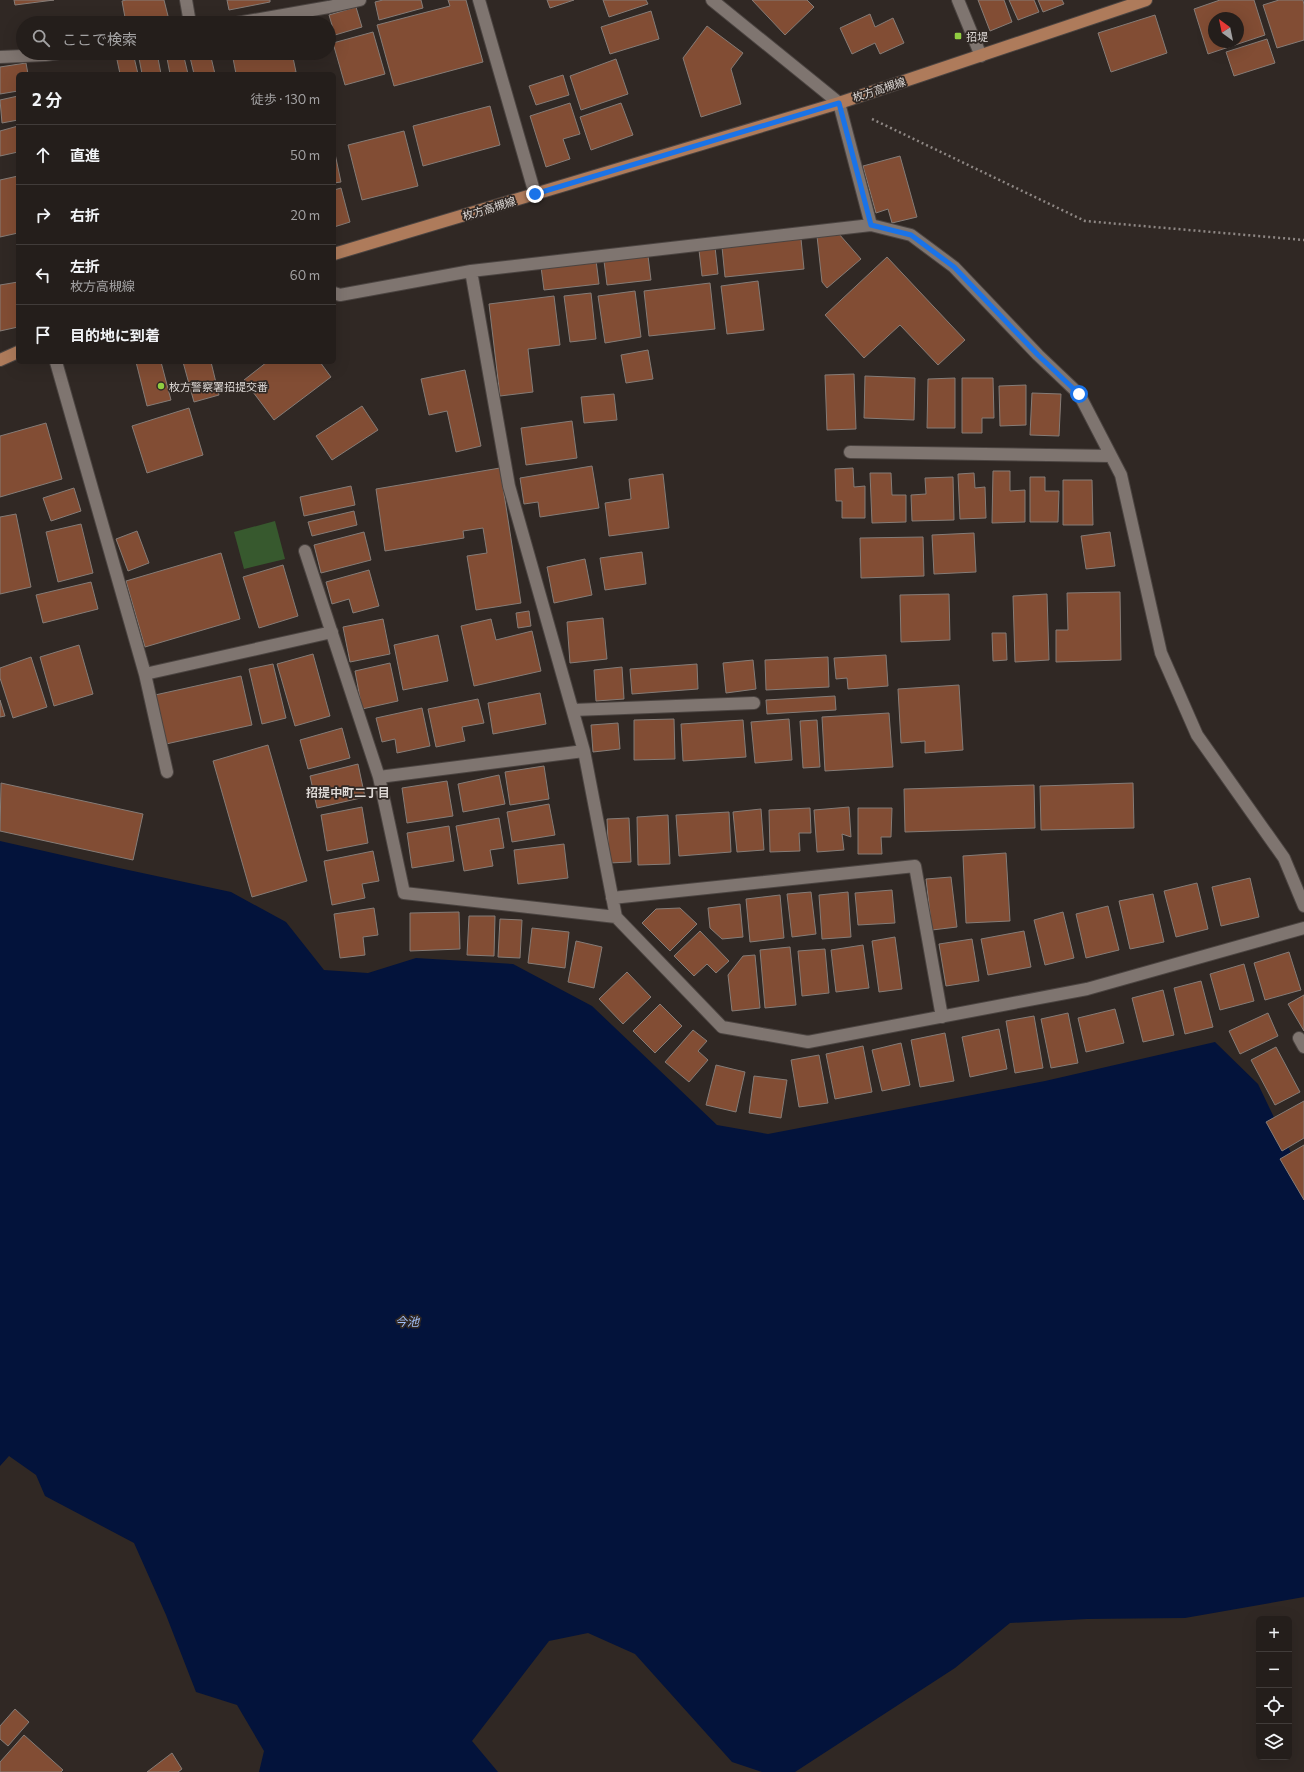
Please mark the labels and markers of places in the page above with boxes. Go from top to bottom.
place label: 招堤 [966,30,988,43]
marker: 招堤 [953,31,963,41]
place label: 枚方警察署招提交番 [169,380,268,393]
marker: 枚方警察署招提交番 [156,381,166,391]

